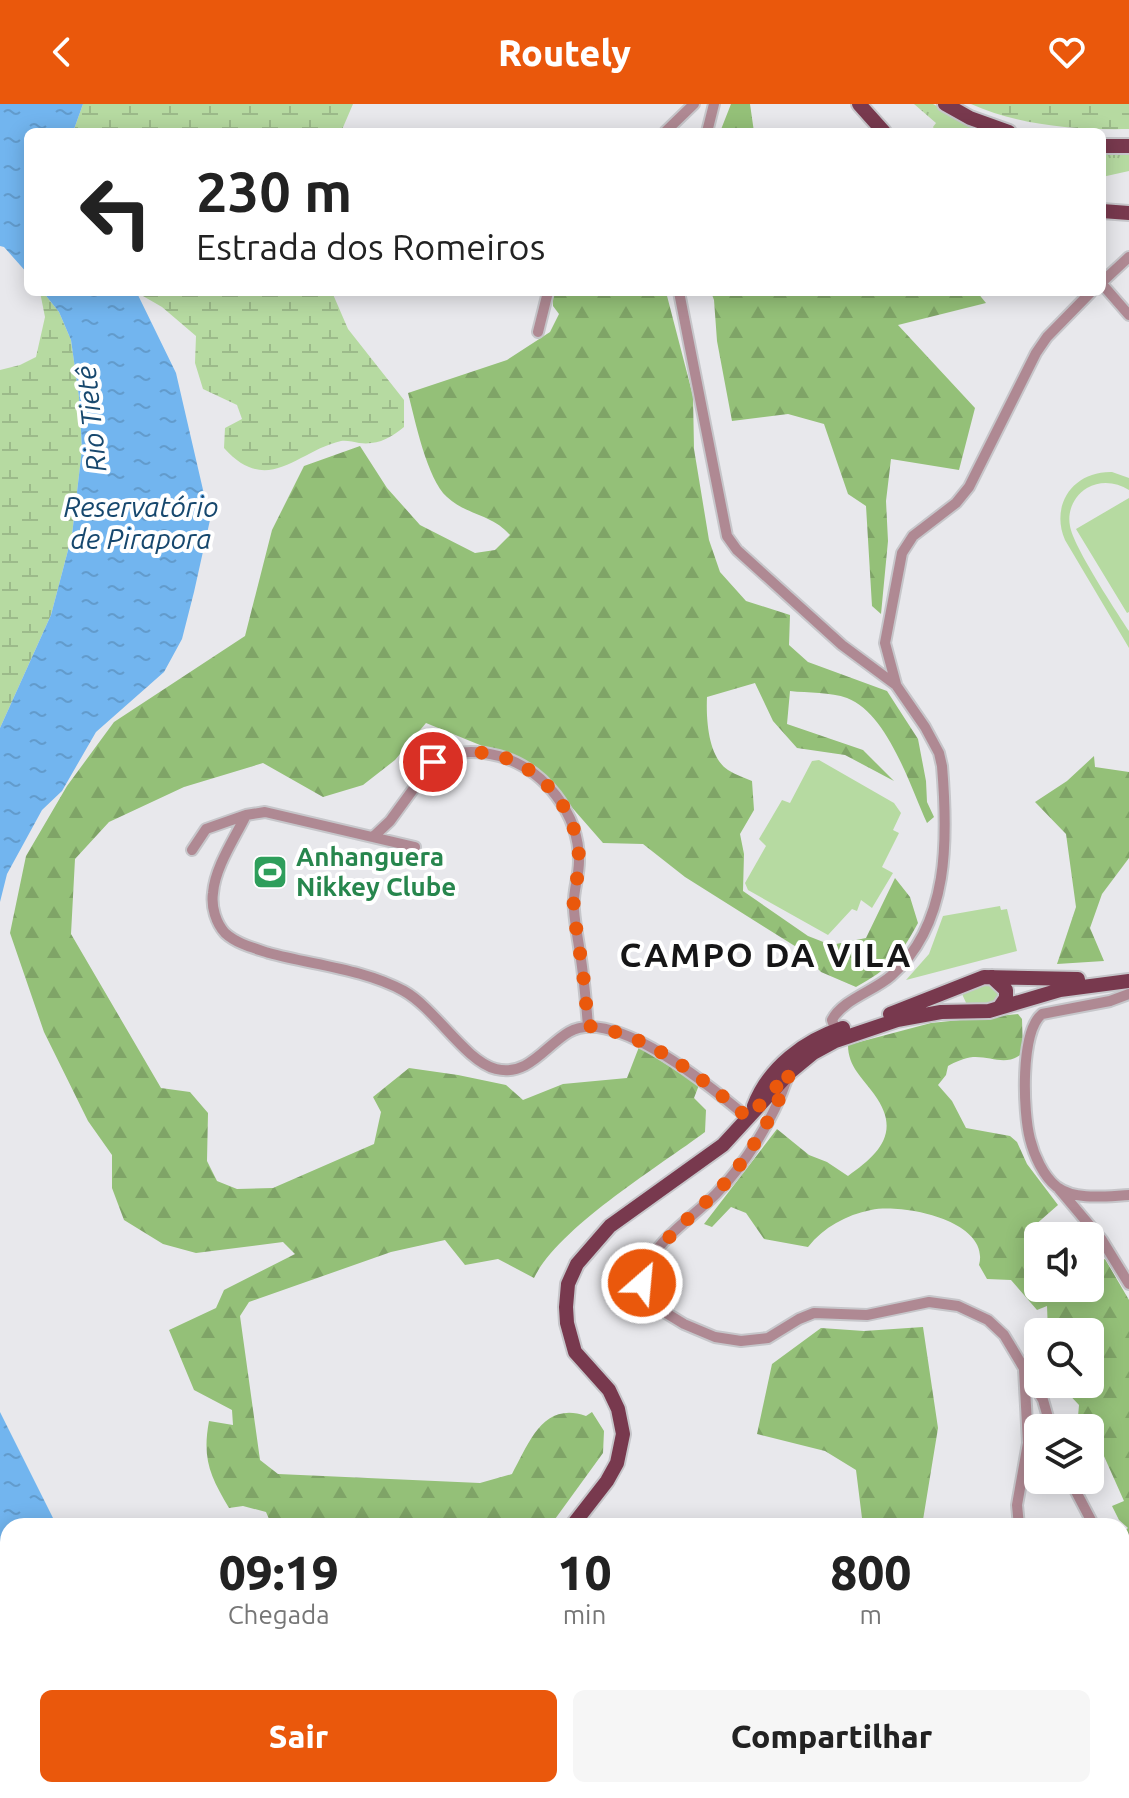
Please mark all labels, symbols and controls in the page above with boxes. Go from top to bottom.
icon: back [40,30,84,74]
icon: heart [1045,30,1089,74]
text: Routely [498,32,631,73]
icon: left [64,160,168,264]
text: 230 m [196,160,352,223]
text: Estrada dos Romeiros [196,226,545,267]
water label: Rio Tietê [70,364,111,474]
water label: Reservatório de Pirapora [64,491,218,554]
pin [399,728,467,796]
icon: arrive [411,740,455,784]
place label: Anhanguera Nikkey Clube [296,842,456,901]
sports icon: Anhanguera Nikkey Clube [251,853,289,891]
district label: CAMPO DA VILA [620,935,912,973]
map controls [1024,1222,1104,1494]
button: sound [1024,1222,1104,1302]
position arrow [600,1241,684,1325]
button: search [1024,1318,1104,1398]
button: layers [1024,1414,1104,1494]
text: 09:19 [219,1545,339,1599]
text: 10 [557,1545,612,1599]
text: 800 [830,1545,911,1599]
text: Chegada [228,1600,330,1629]
text: min [563,1600,606,1629]
text: m [860,1600,882,1629]
button: Sair [40,1690,557,1782]
button: Compartilhar [573,1690,1090,1782]

